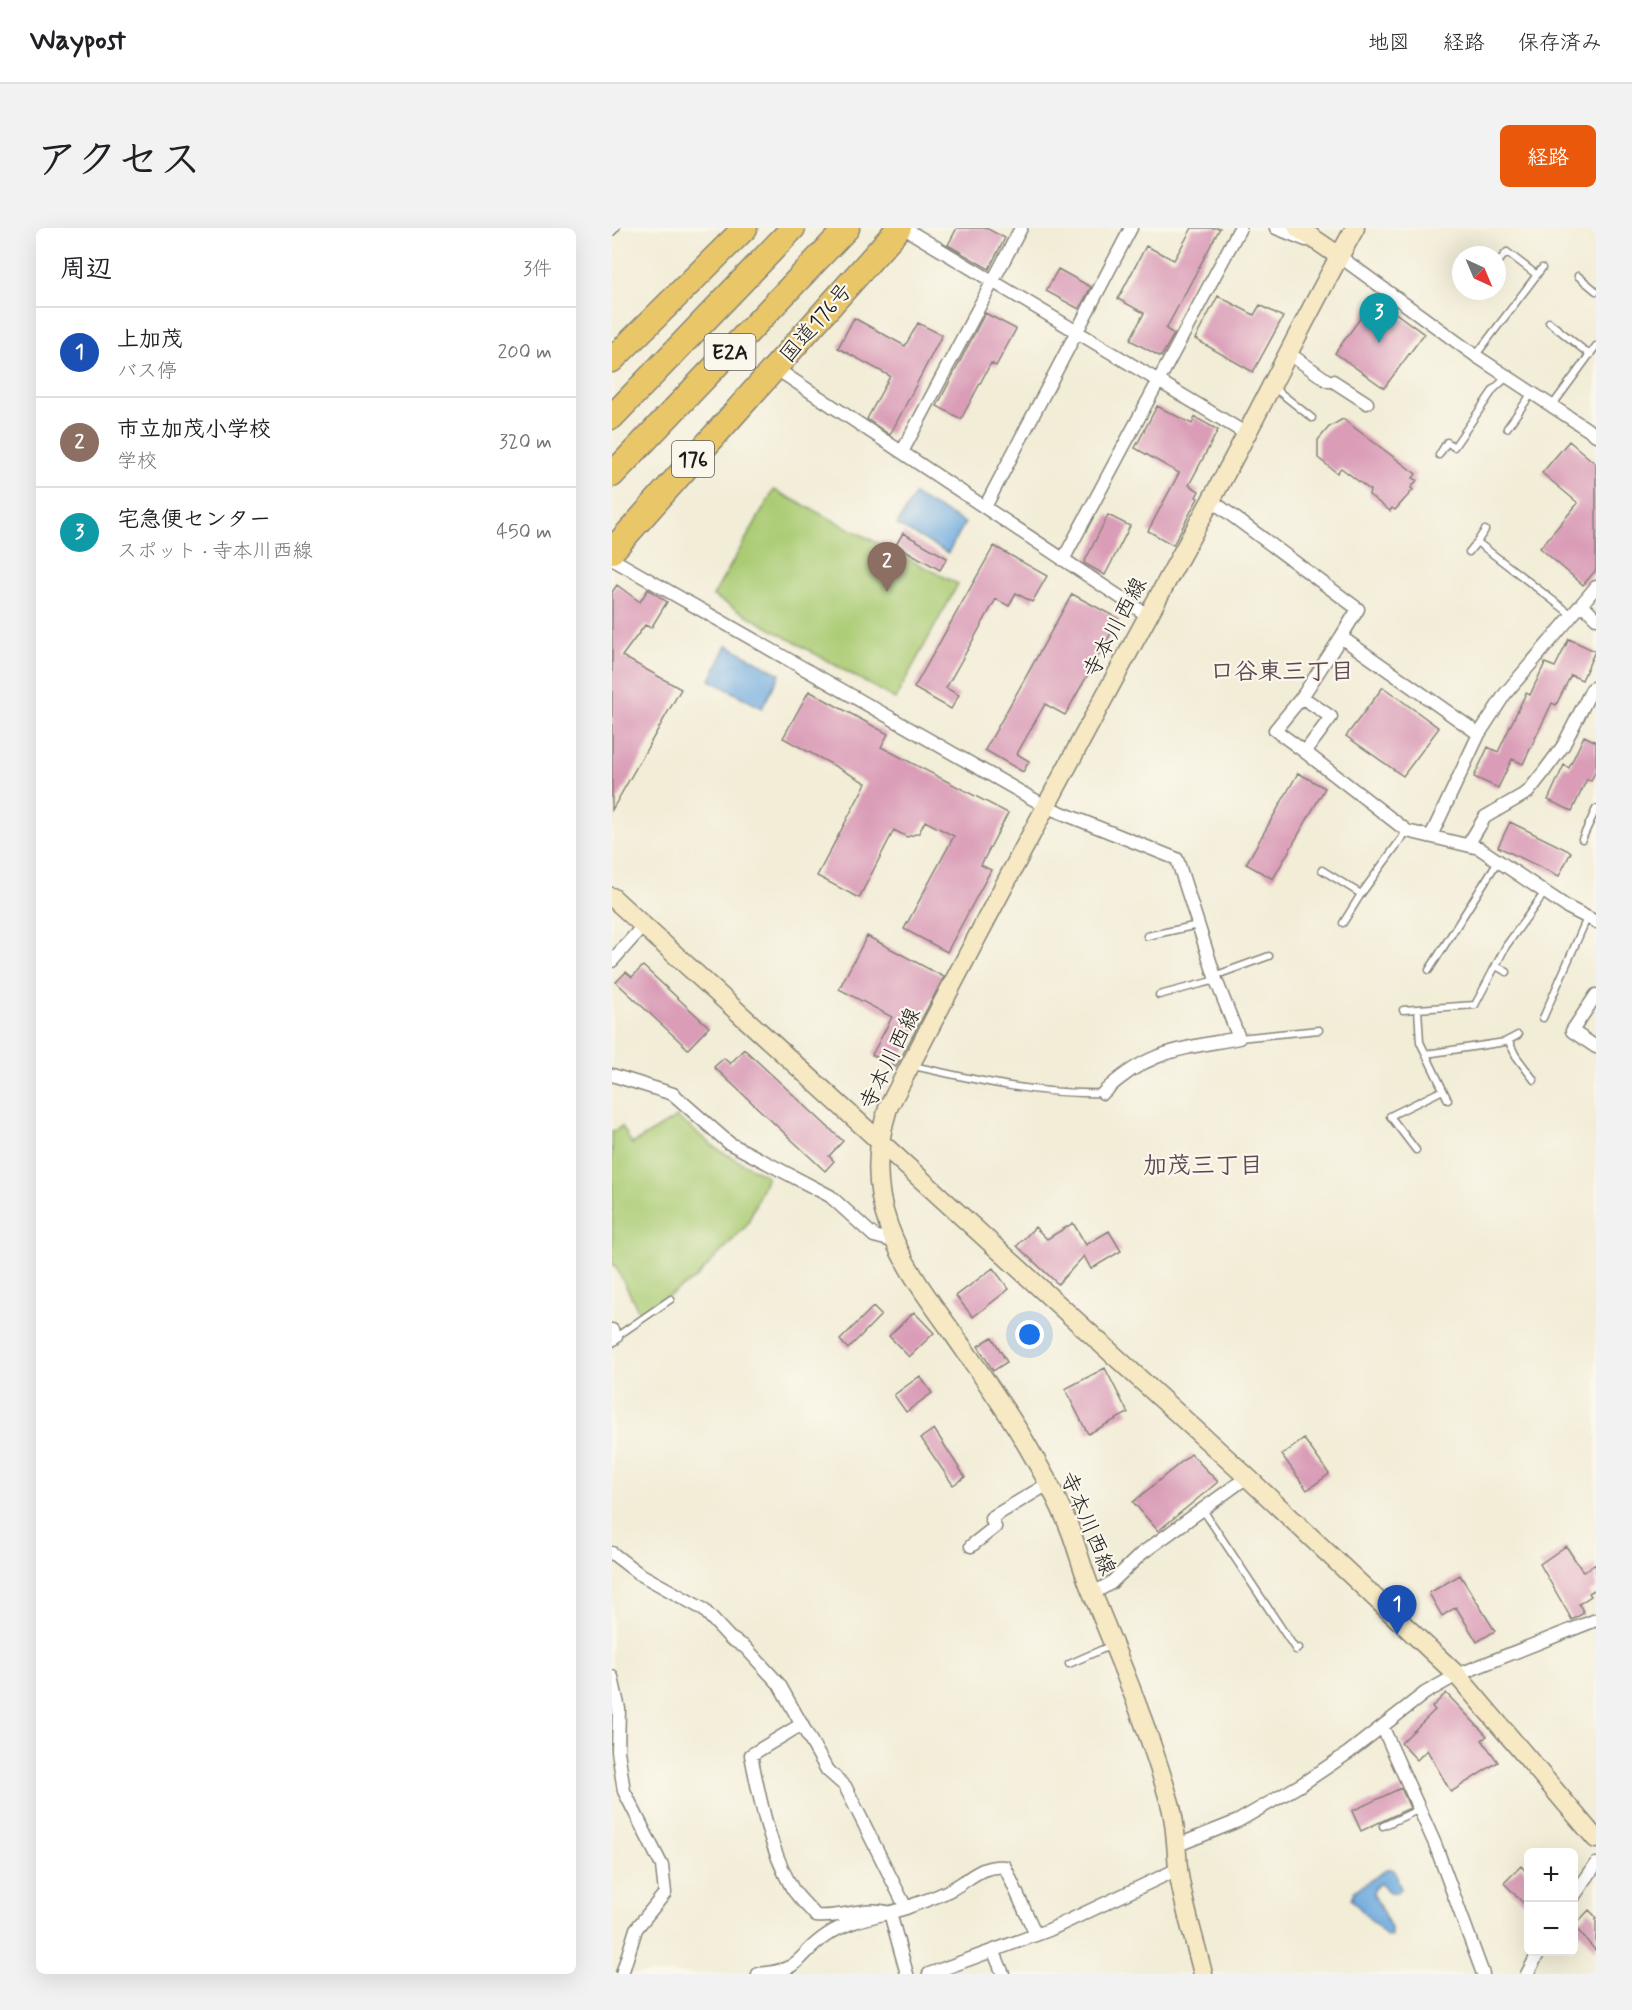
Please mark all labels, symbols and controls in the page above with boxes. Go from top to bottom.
text: Waypost [30,23,126,60]
text: 地図 [1368,29,1410,57]
text: 経路 [1443,29,1485,57]
text: 保存済み [1518,29,1602,57]
button: 経路 [1500,125,1596,187]
text: アクセス [36,134,201,189]
north arrow [1452,246,1506,300]
text: 周辺 [60,253,112,287]
text: 3件 [523,256,552,283]
street label: 国道176号 [774,277,859,369]
pin: 3 [1360,294,1398,343]
text: 上加茂 [117,326,183,354]
road number: E2A [704,334,756,370]
text: 1 [75,339,84,366]
text: 200 m [497,339,552,366]
text: バス停 [117,358,177,385]
text: 市立加茂小学校 [117,416,271,444]
text: 2 [75,429,84,456]
text: 320 m [499,429,552,456]
road number: 176 [672,441,714,477]
text: 学校 [117,448,157,475]
text: 宅急便センター [117,506,271,534]
text: 3 [75,519,84,546]
text: 450 m [496,519,552,546]
text: スポット · 寺本川西線 [117,538,312,565]
pin: 2 [868,542,906,592]
street label: 寺本川西線 [1078,573,1154,683]
district label: 口谷東三丁目 [1210,657,1354,688]
street label: 寺本川西線 [854,1003,927,1114]
district label: 加茂三丁目 [1143,1151,1263,1182]
your location [1015,1320,1044,1349]
street label: 寺本川西線 [1053,1468,1122,1580]
pin: 1 [1378,1586,1416,1635]
map controls [1524,1848,1578,1956]
button: + [1524,1848,1578,1902]
button: − [1524,1902,1578,1956]

